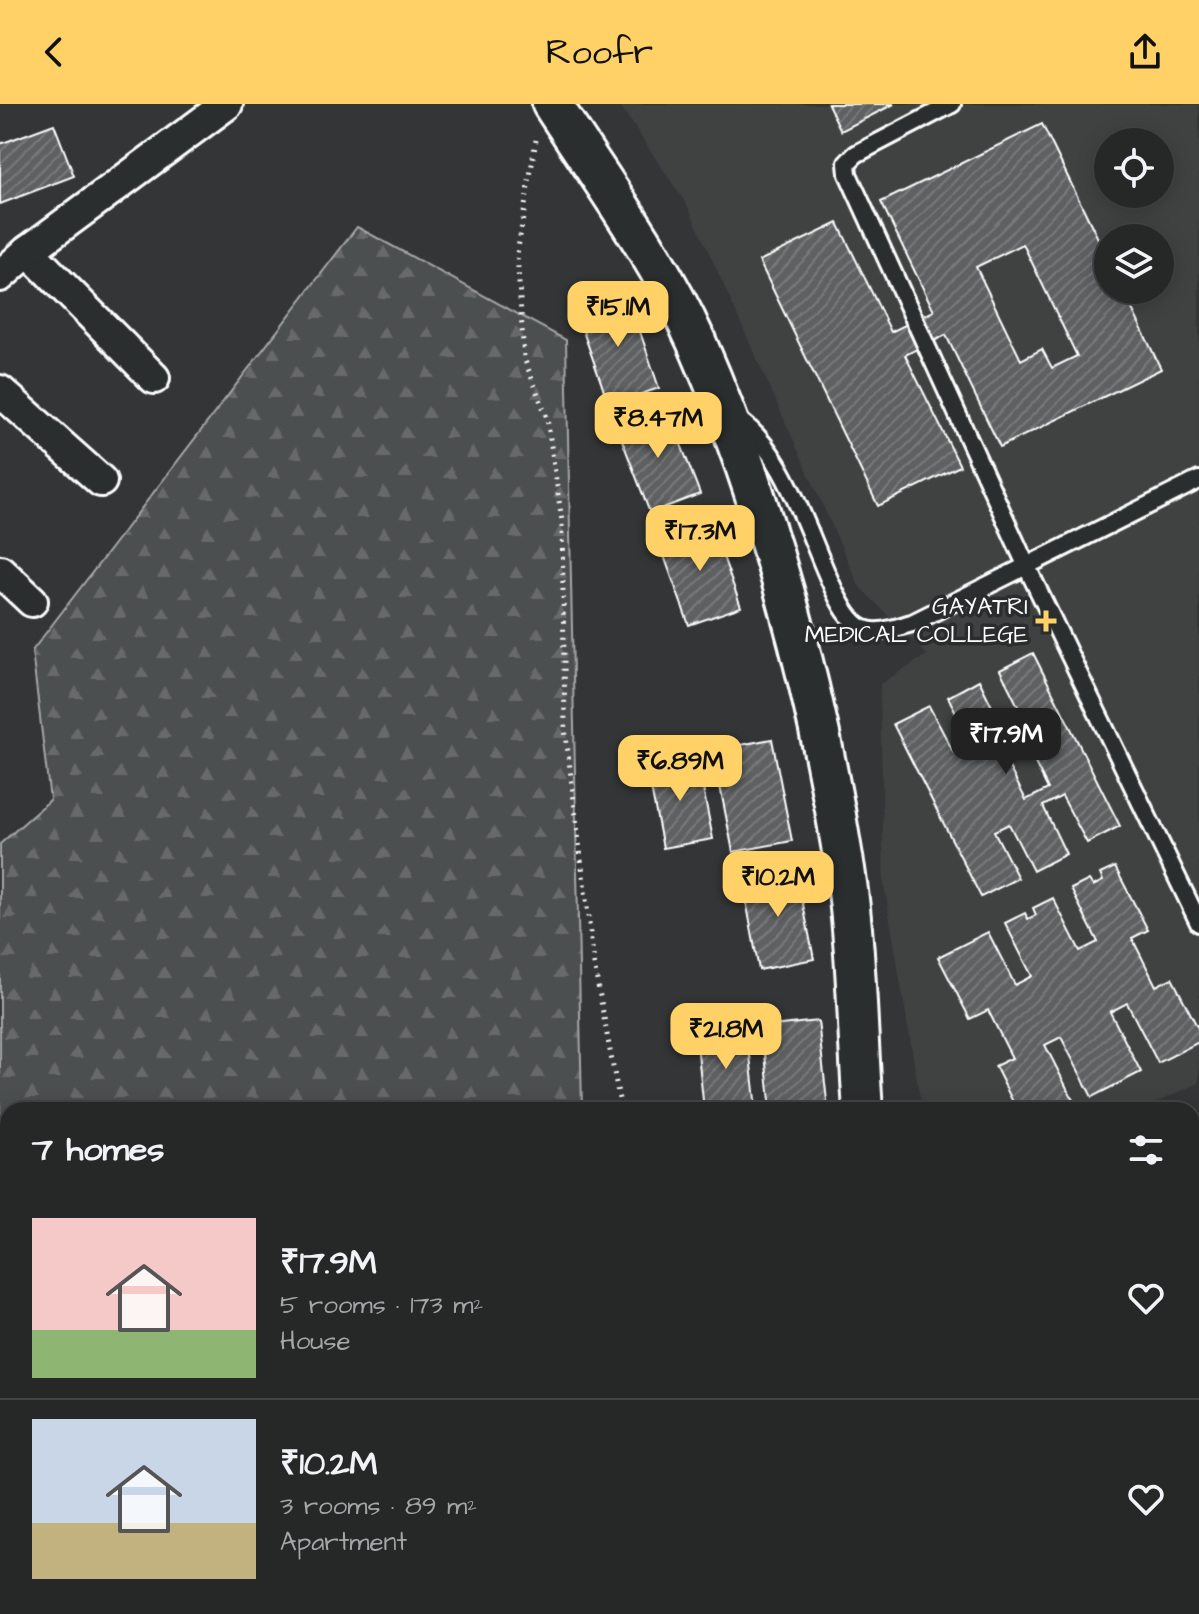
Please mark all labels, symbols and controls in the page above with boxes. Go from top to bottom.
text: Roofr [546,27,653,78]
icon: back [32,30,76,74]
icon: share [1123,30,1167,74]
map controls [1094,128,1174,304]
button: locate [1094,128,1174,208]
button: layers [1094,224,1174,304]
pin: ₹15.1M [553,281,683,349]
text: ₹15.1M [585,289,651,325]
pin: ₹8.47M [593,392,723,460]
text: ₹8.47M [613,400,703,436]
pin: ₹17.3M [635,505,765,573]
text: ₹17.3M [664,513,736,549]
place label: GAYATRI MEDICAL COLLEGE [805,590,1028,652]
marker: GAYATRI MEDICAL COLLEGE [1035,610,1057,632]
pin: ₹17.9M [941,708,1071,776]
text: ₹17.9M [969,716,1043,752]
pin: ₹6.89M [615,735,745,803]
text: ₹6.89M [636,743,724,779]
pin: ₹10.2M [713,851,843,919]
text: ₹10.2M [741,859,815,895]
pin: ₹21.8M [661,1003,791,1071]
text: ₹21.8M [688,1011,764,1047]
text: 7 homes [32,1126,164,1174]
icon: filters [1124,1128,1168,1172]
text: ₹17.9M [280,1239,377,1287]
icon: home [96,1250,192,1346]
icon: heart [1124,1276,1168,1320]
text: 5 rooms · 173 m² [280,1287,483,1323]
text: House [280,1323,351,1359]
text: ₹10.2M [280,1440,378,1488]
icon: home [96,1451,192,1547]
icon: heart [1124,1477,1168,1521]
text: 3 rooms · 89 m² [280,1488,477,1524]
text: Apartment [280,1524,407,1560]

